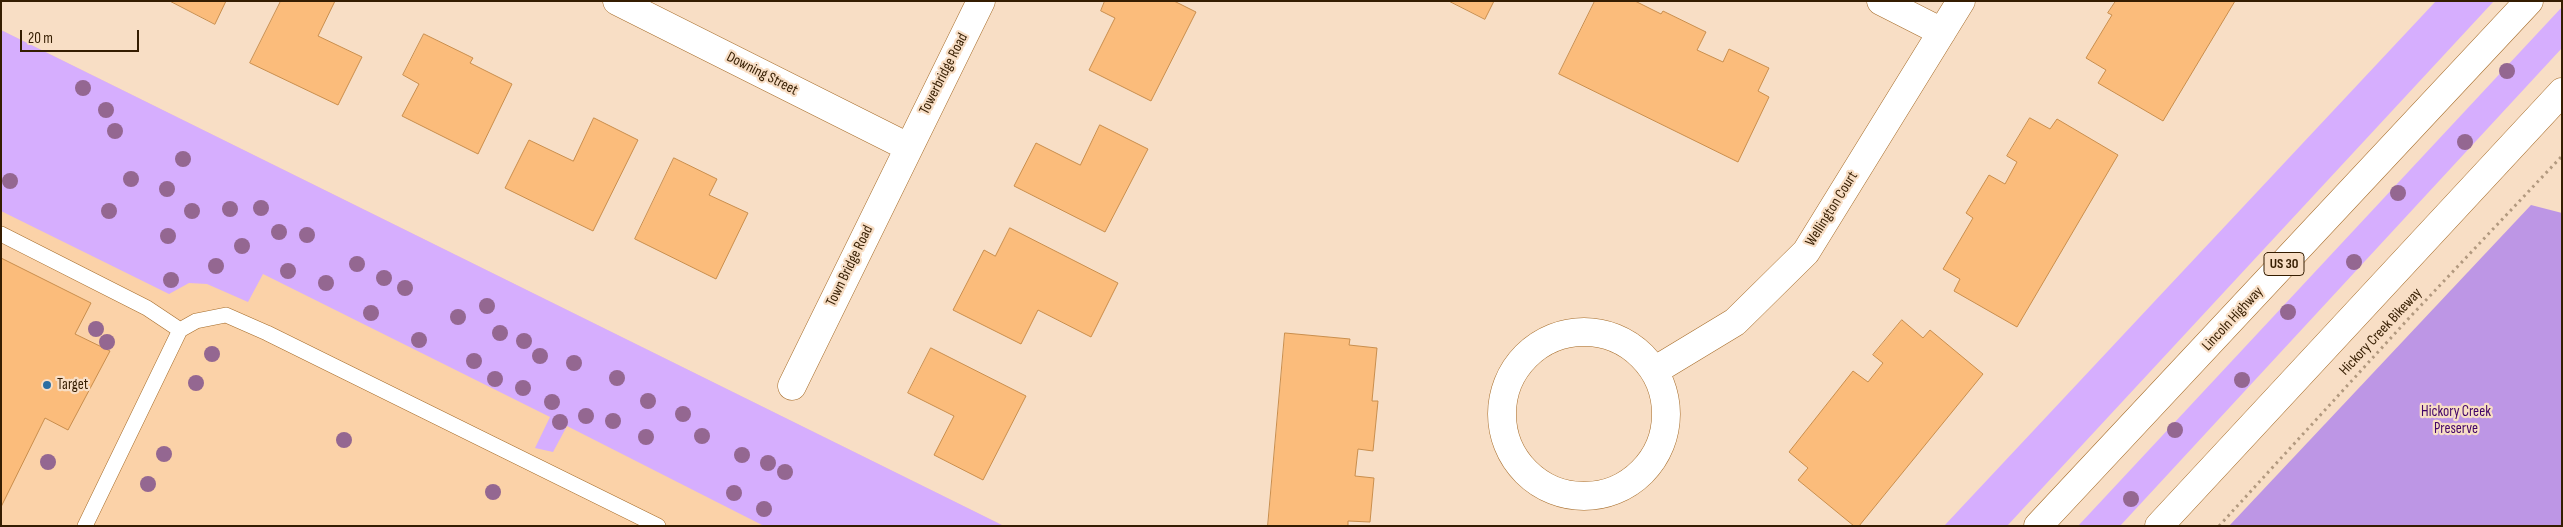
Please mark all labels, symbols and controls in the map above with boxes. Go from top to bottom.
scale bar [22,20,141,52]
text: 20 m [28,29,53,48]
street label: Towerbridge Road [916,30,972,118]
street label: Downing Street [723,48,801,100]
street label: Wellington Court [1802,168,1862,250]
street label: Town Bridge Road [823,223,877,309]
road number: US 30 [2264,252,2304,276]
street label: Lincoln Highway [2199,283,2267,355]
street label: Hickory Creek Bikeway [2336,285,2426,379]
place label: Target [57,376,88,394]
marker: Target [41,379,53,391]
park label: Hickory Creek Preserve [2421,403,2491,438]

